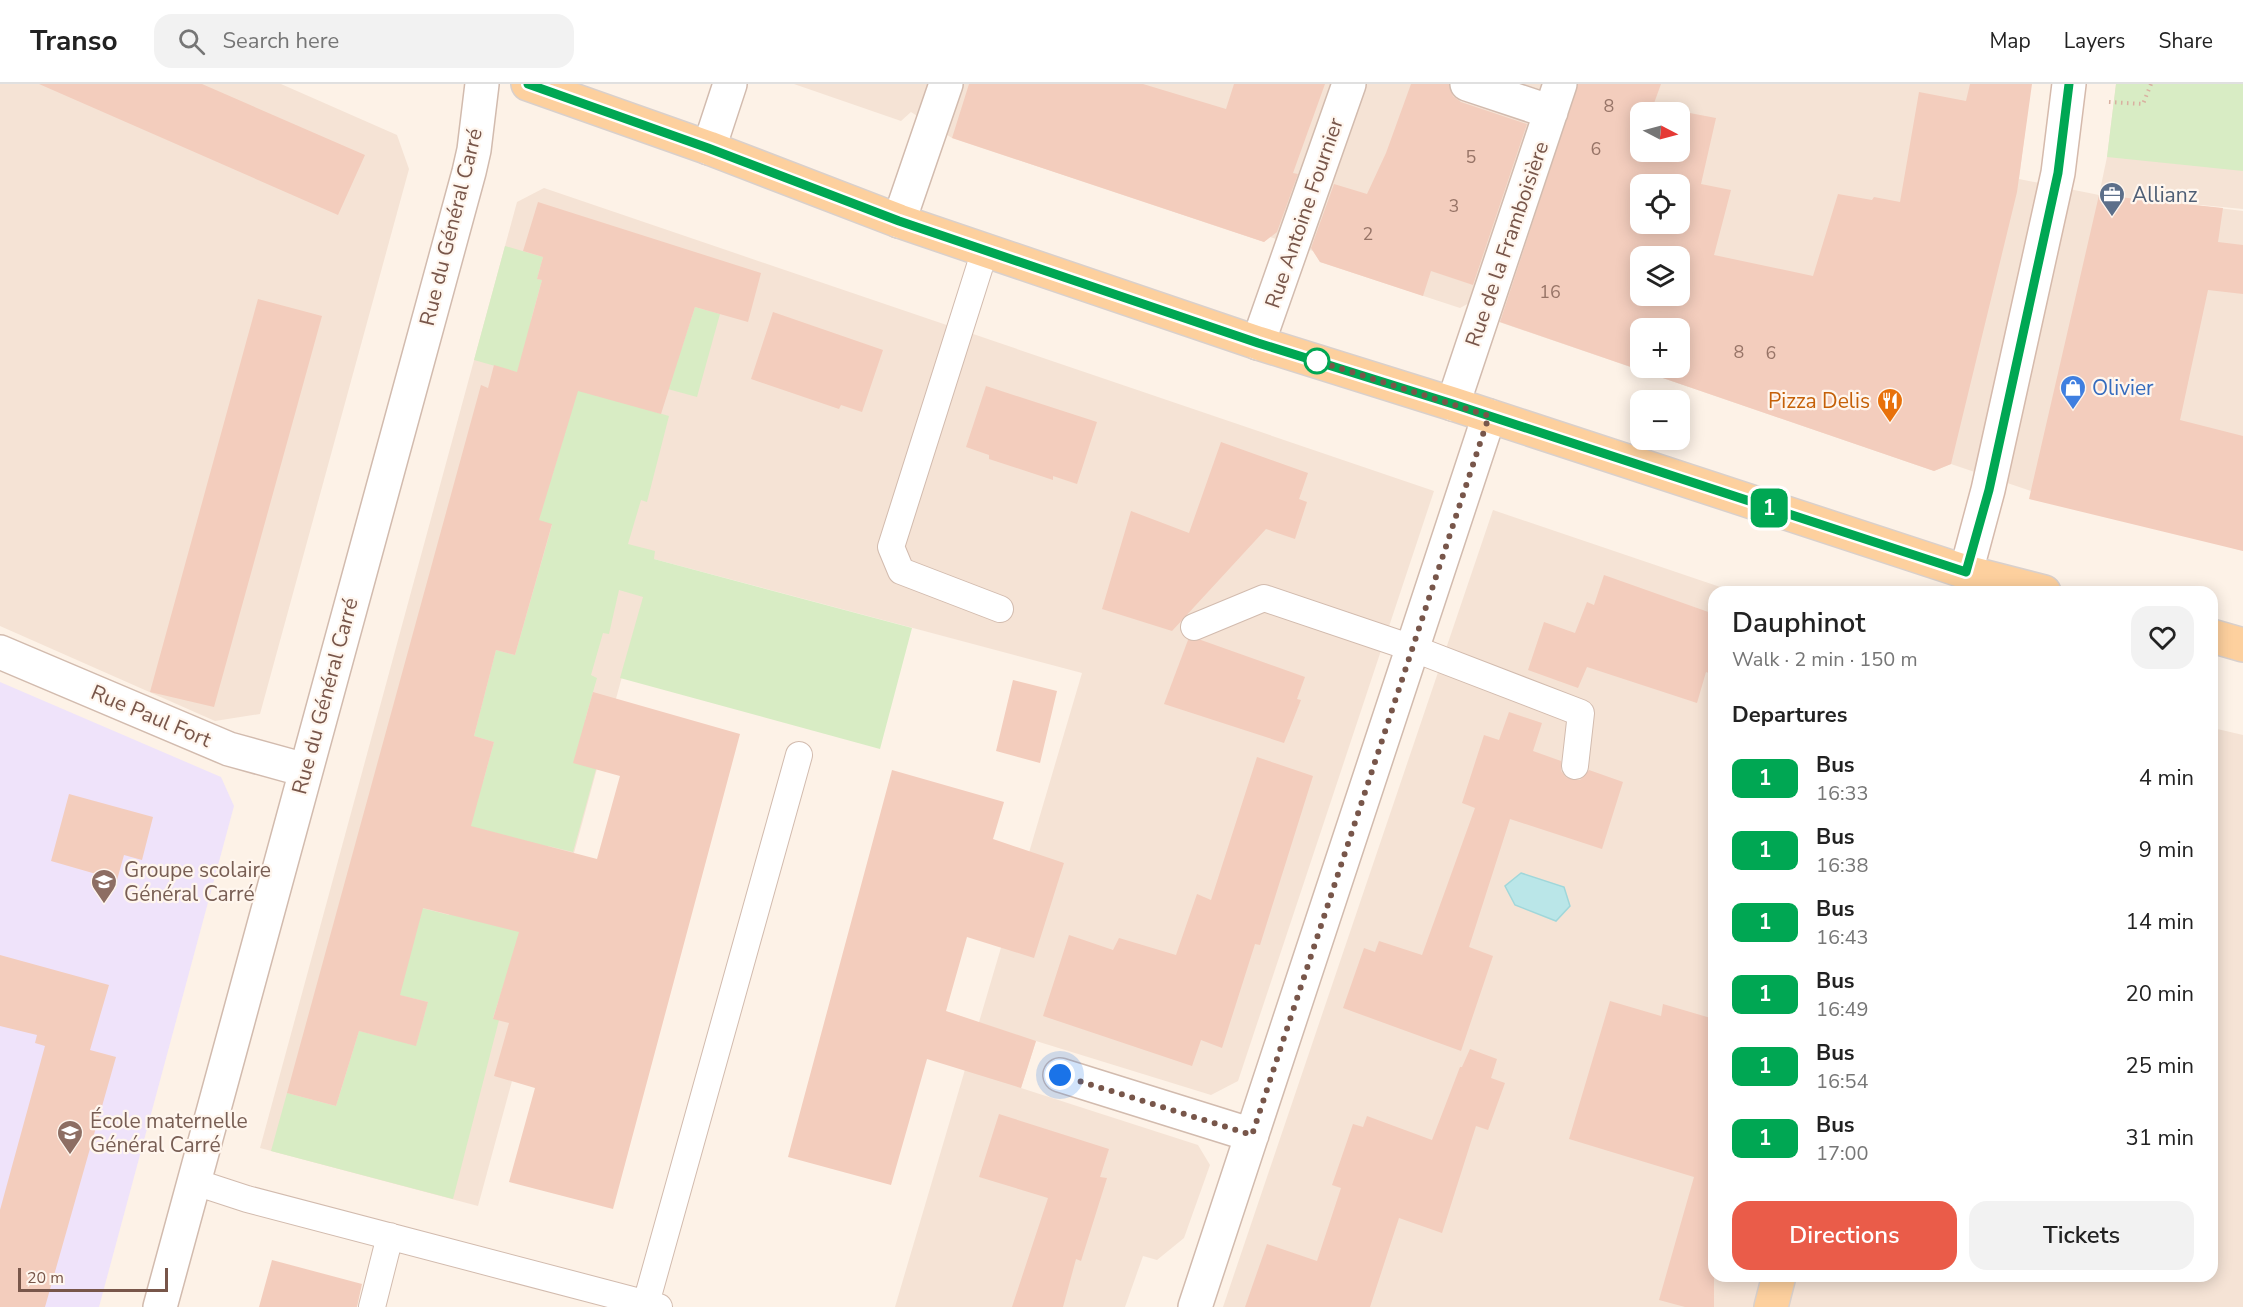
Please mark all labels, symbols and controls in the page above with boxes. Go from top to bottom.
search box [154,14,574,68]
text: Transo [30,22,118,60]
icon: search [175,25,208,58]
text: Search here [223,26,339,56]
text: Map [1989,27,2031,55]
text: Layers [2064,27,2125,55]
text: Share [2158,27,2213,55]
house number: 8 [1604,94,1614,118]
north arrow [1630,102,1690,162]
map controls [1630,102,1690,450]
street label: Rue Antoine Fournier [1258,114,1350,312]
street label: Rue du Général Carré [413,125,489,329]
house number: 6 [1591,137,1601,161]
street label: Rue de la Framboisière [1459,138,1555,350]
house number: 5 [1466,145,1476,169]
button: locate [1630,174,1690,234]
office icon: Allianz [2097,180,2127,218]
place label: Allianz [2132,181,2198,209]
house number: 3 [1449,194,1459,218]
house number: 2 [1363,222,1373,246]
button: layers [1630,246,1690,306]
house number: 16 [1539,280,1561,304]
button: + [1630,318,1690,378]
house number: 8 [1734,340,1744,364]
house number: 6 [1766,341,1776,365]
unlabelled marker [1304,348,1330,374]
shop icon: Olivier [2058,373,2088,411]
place label: Olivier [2092,374,2154,402]
restaurant icon: Pizza Delis [1875,386,1905,424]
place label: Pizza Delis [1768,387,1870,415]
button: − [1630,390,1690,450]
line badge: 1 [1750,488,1788,528]
text: 1 [1763,494,1775,522]
street label: Rue du Général Carré [285,595,365,797]
text: Dauphinot [1732,604,1866,642]
button: heart [2131,606,2194,669]
text: Walk · 2 min · 150 m [1732,646,1918,673]
street label: Rue Paul Fort [87,678,216,754]
text: Departures [1732,700,1847,730]
text: Bus [1816,750,1855,780]
text: 4 min [2139,763,2194,793]
text: 1 [1759,764,1771,792]
text: 16:33 [1816,780,1869,807]
text: Bus [1816,822,1855,852]
text: 9 min [2139,835,2194,865]
text: 1 [1759,836,1771,864]
text: 16:38 [1816,852,1869,879]
place label: Groupe scolaire Général Carré [124,856,271,908]
school or university icon: Groupe scolaire Général Carré [89,867,119,905]
text: Bus [1816,894,1855,924]
text: 14 min [2126,907,2194,937]
text: 1 [1759,908,1771,936]
text: 16:43 [1816,924,1869,951]
text: Bus [1816,966,1855,996]
text: 20 min [2126,979,2194,1009]
text: 1 [1759,980,1771,1008]
text: 16:49 [1816,996,1869,1023]
text: Bus [1816,1038,1855,1068]
text: 25 min [2126,1051,2194,1081]
text: 1 [1759,1052,1771,1080]
your location [1045,1060,1075,1090]
text: 16:54 [1816,1068,1869,1095]
place label: École maternelle Général Carré [90,1107,248,1159]
text: Bus [1816,1110,1855,1140]
school or university icon: École maternelle Général Carré [55,1118,85,1156]
text: 31 min [2126,1123,2194,1153]
text: 1 [1759,1124,1771,1152]
text: 17:00 [1816,1140,1869,1167]
button: Directions [1732,1201,1957,1270]
button: Tickets [1969,1201,2194,1270]
scale bar [18,1265,168,1292]
text: 20 m [27,1267,64,1289]

